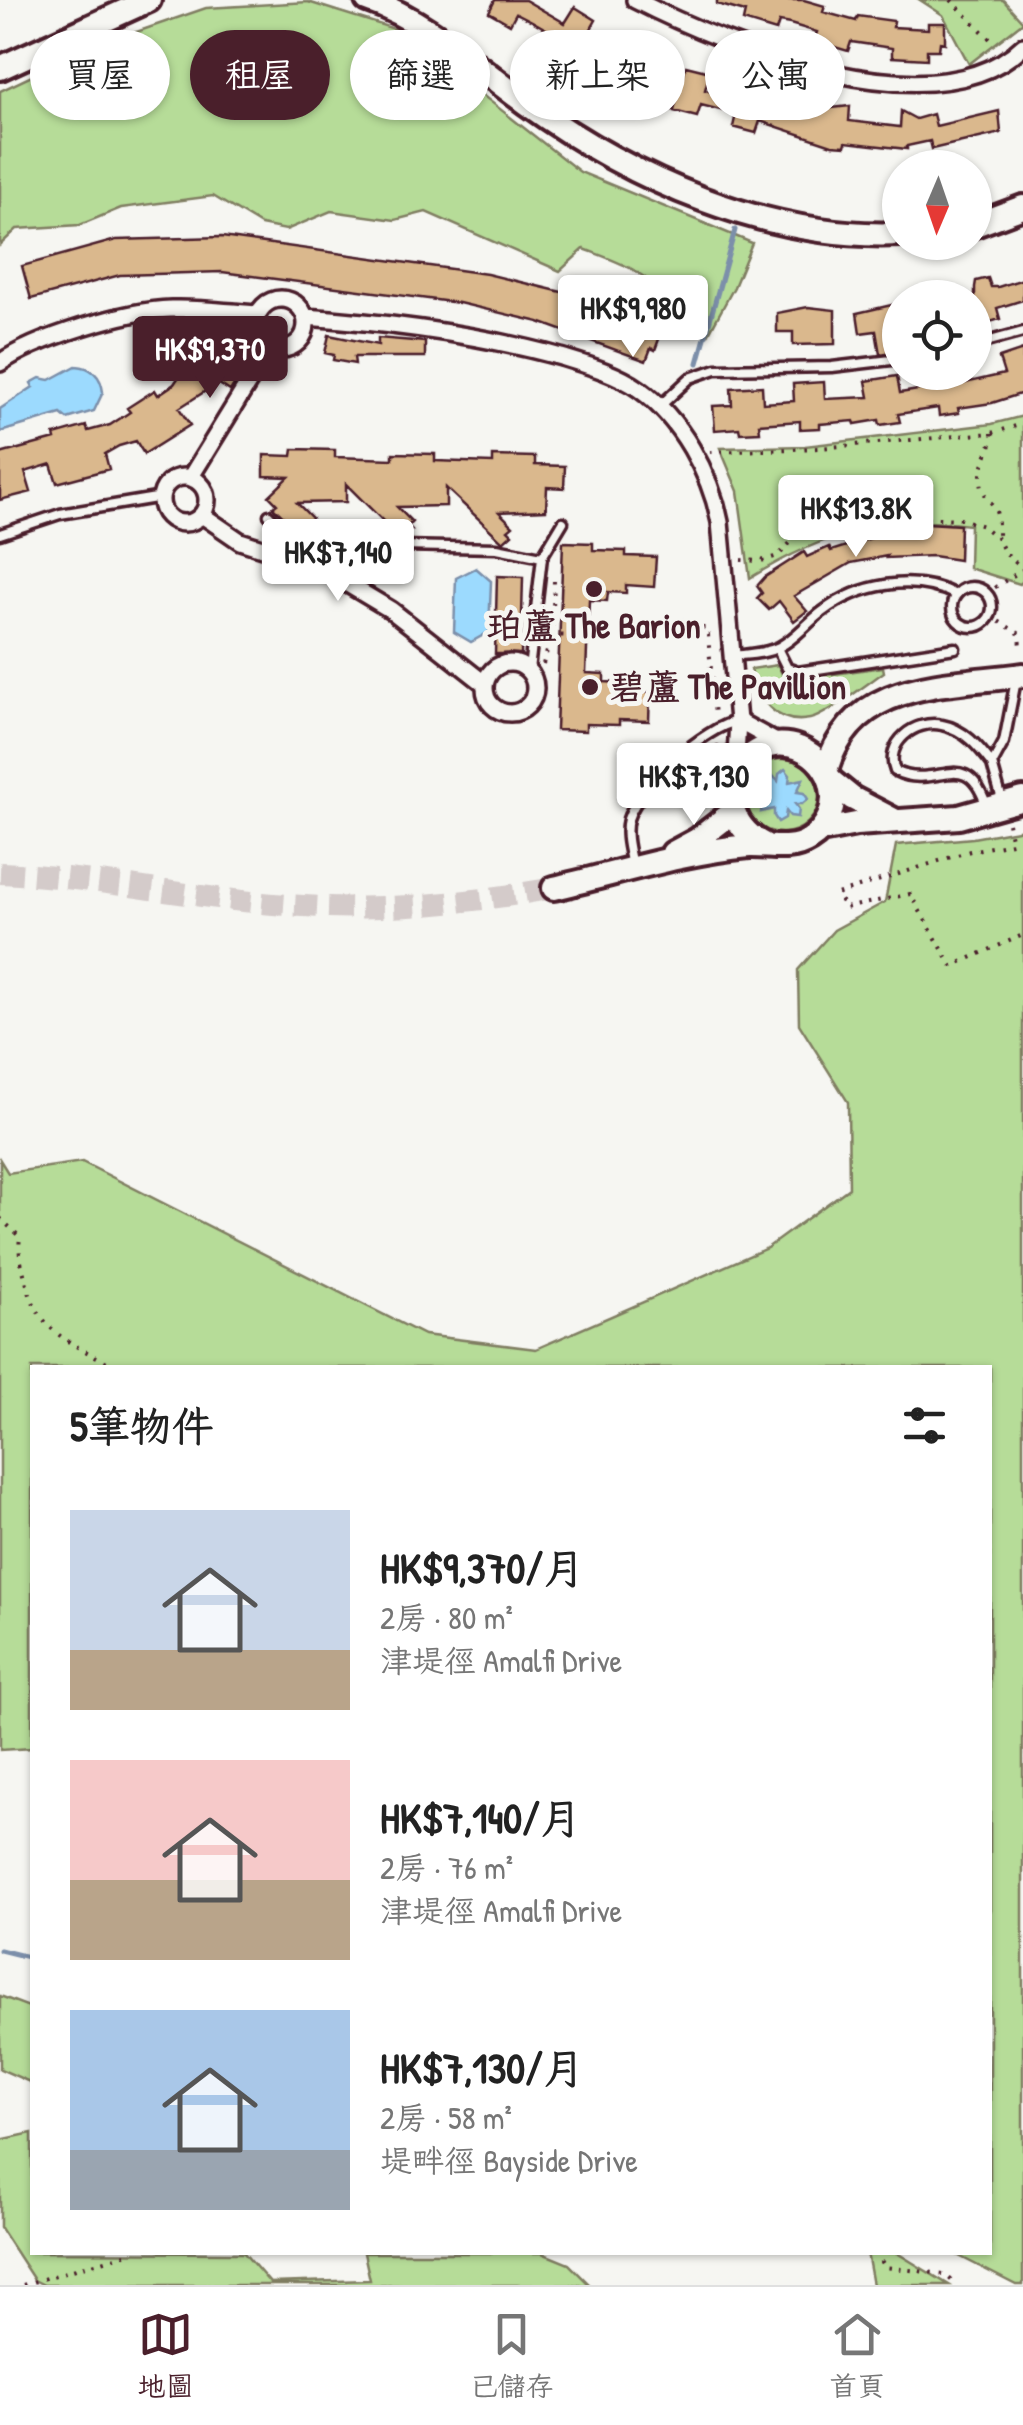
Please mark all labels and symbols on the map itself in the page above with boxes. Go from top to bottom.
north arrow [882,150,992,260]
pin: HK$9,980 [530,275,736,360]
pin: HK$9,370 [107,316,313,401]
pin: HK$13.8K [753,475,959,560]
pin: HK$7,140 [235,519,441,604]
marker: 珀蘆 The Barion [583,578,605,600]
place label: 珀蘆 The Barion [487,602,701,649]
place label: 碧蘆 The Pavillion [610,663,846,710]
marker: 碧蘆 The Pavillion [579,676,601,698]
pin: HK$7,130 [591,743,797,828]

